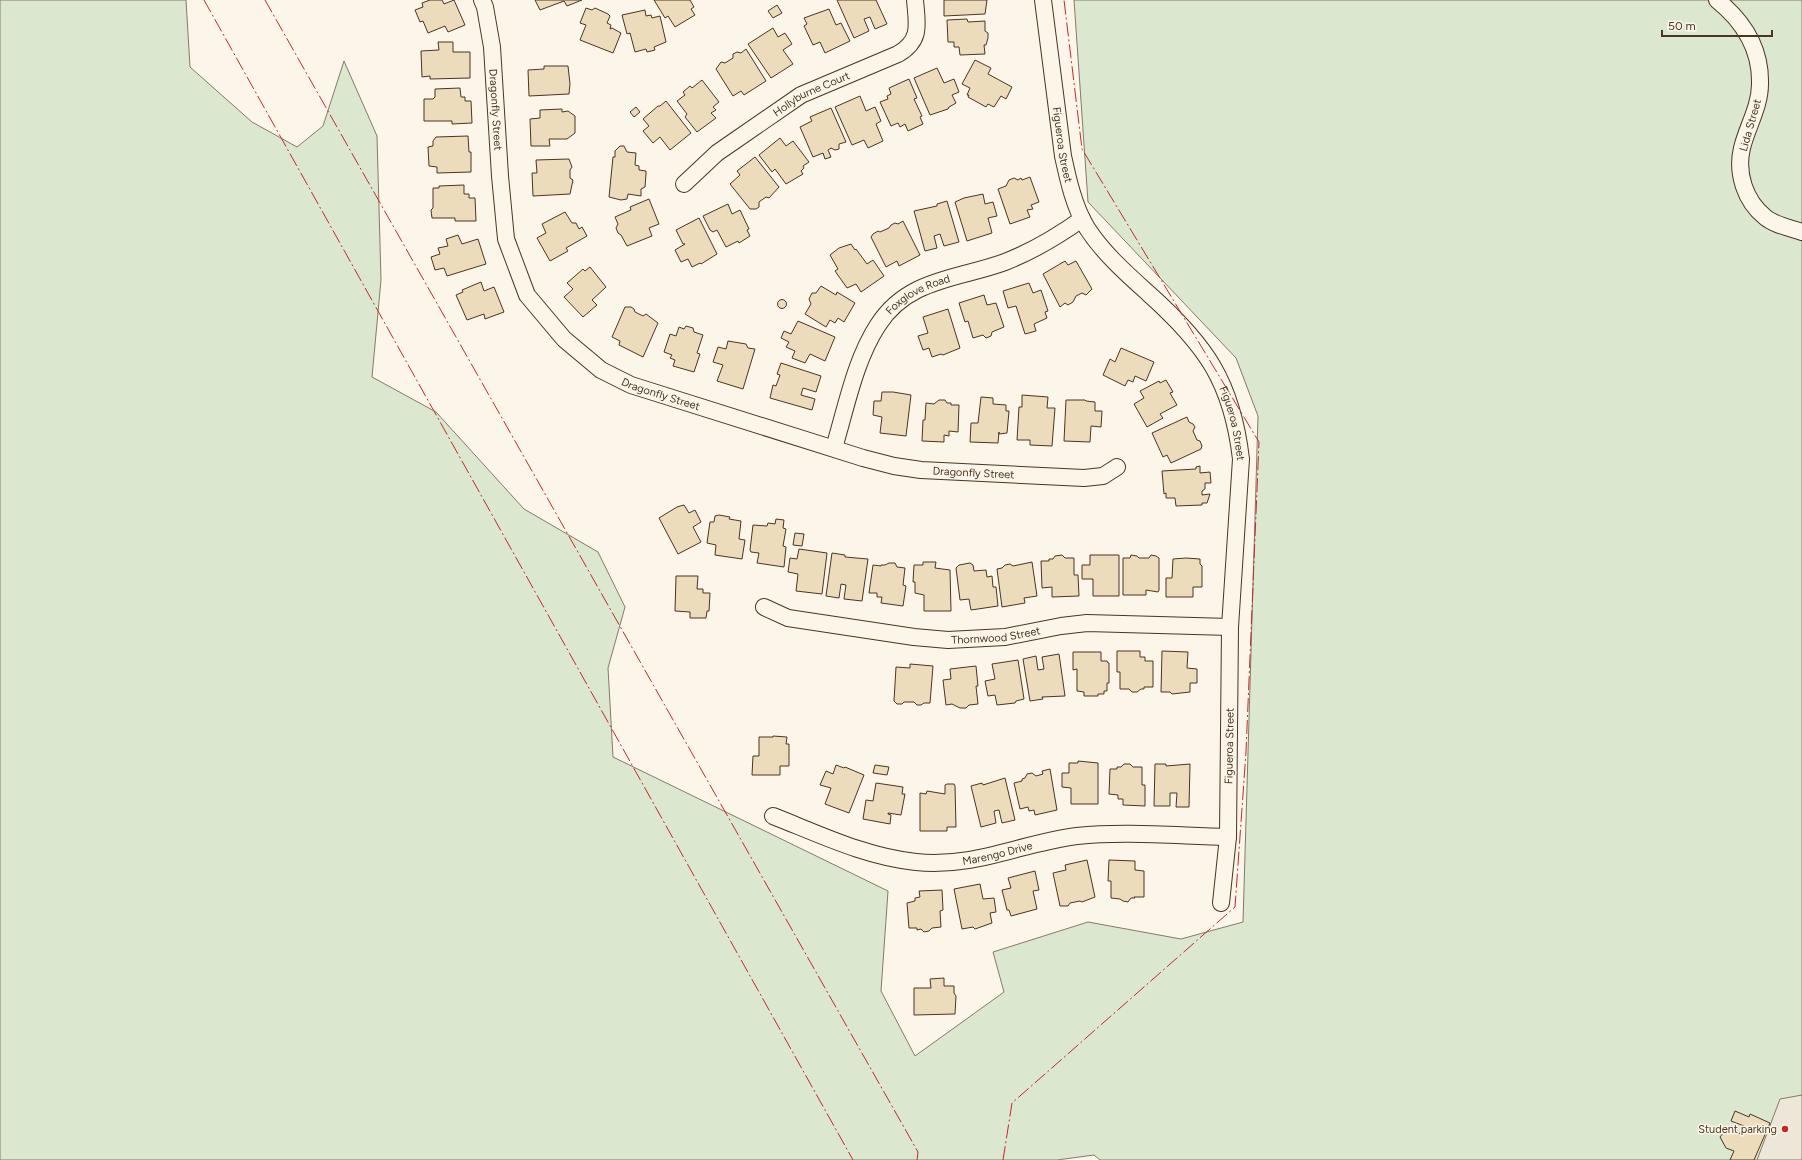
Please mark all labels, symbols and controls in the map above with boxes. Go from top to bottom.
scale bar [1662,12,1772,38]
text: 50 m [1668,19,1696,33]
street label: Dragonfly Street [486,68,504,151]
street label: Hollyburne Court [771,69,852,119]
street label: Lida Street [1737,97,1764,153]
street label: Figueroa Street [1050,106,1075,184]
street label: Foxglove Road [883,272,952,317]
street label: Dragonfly Street [619,375,702,413]
street label: Figueroa Street [1217,384,1247,461]
street label: Dragonfly Street [932,465,1015,482]
street label: Thornwood Street [951,624,1041,647]
street label: Figueroa Street [1222,708,1237,784]
street label: Marengo Drive [961,839,1034,868]
place label: Student parking [1698,1123,1777,1136]
marker: Student parking [1780,1124,1790,1134]

